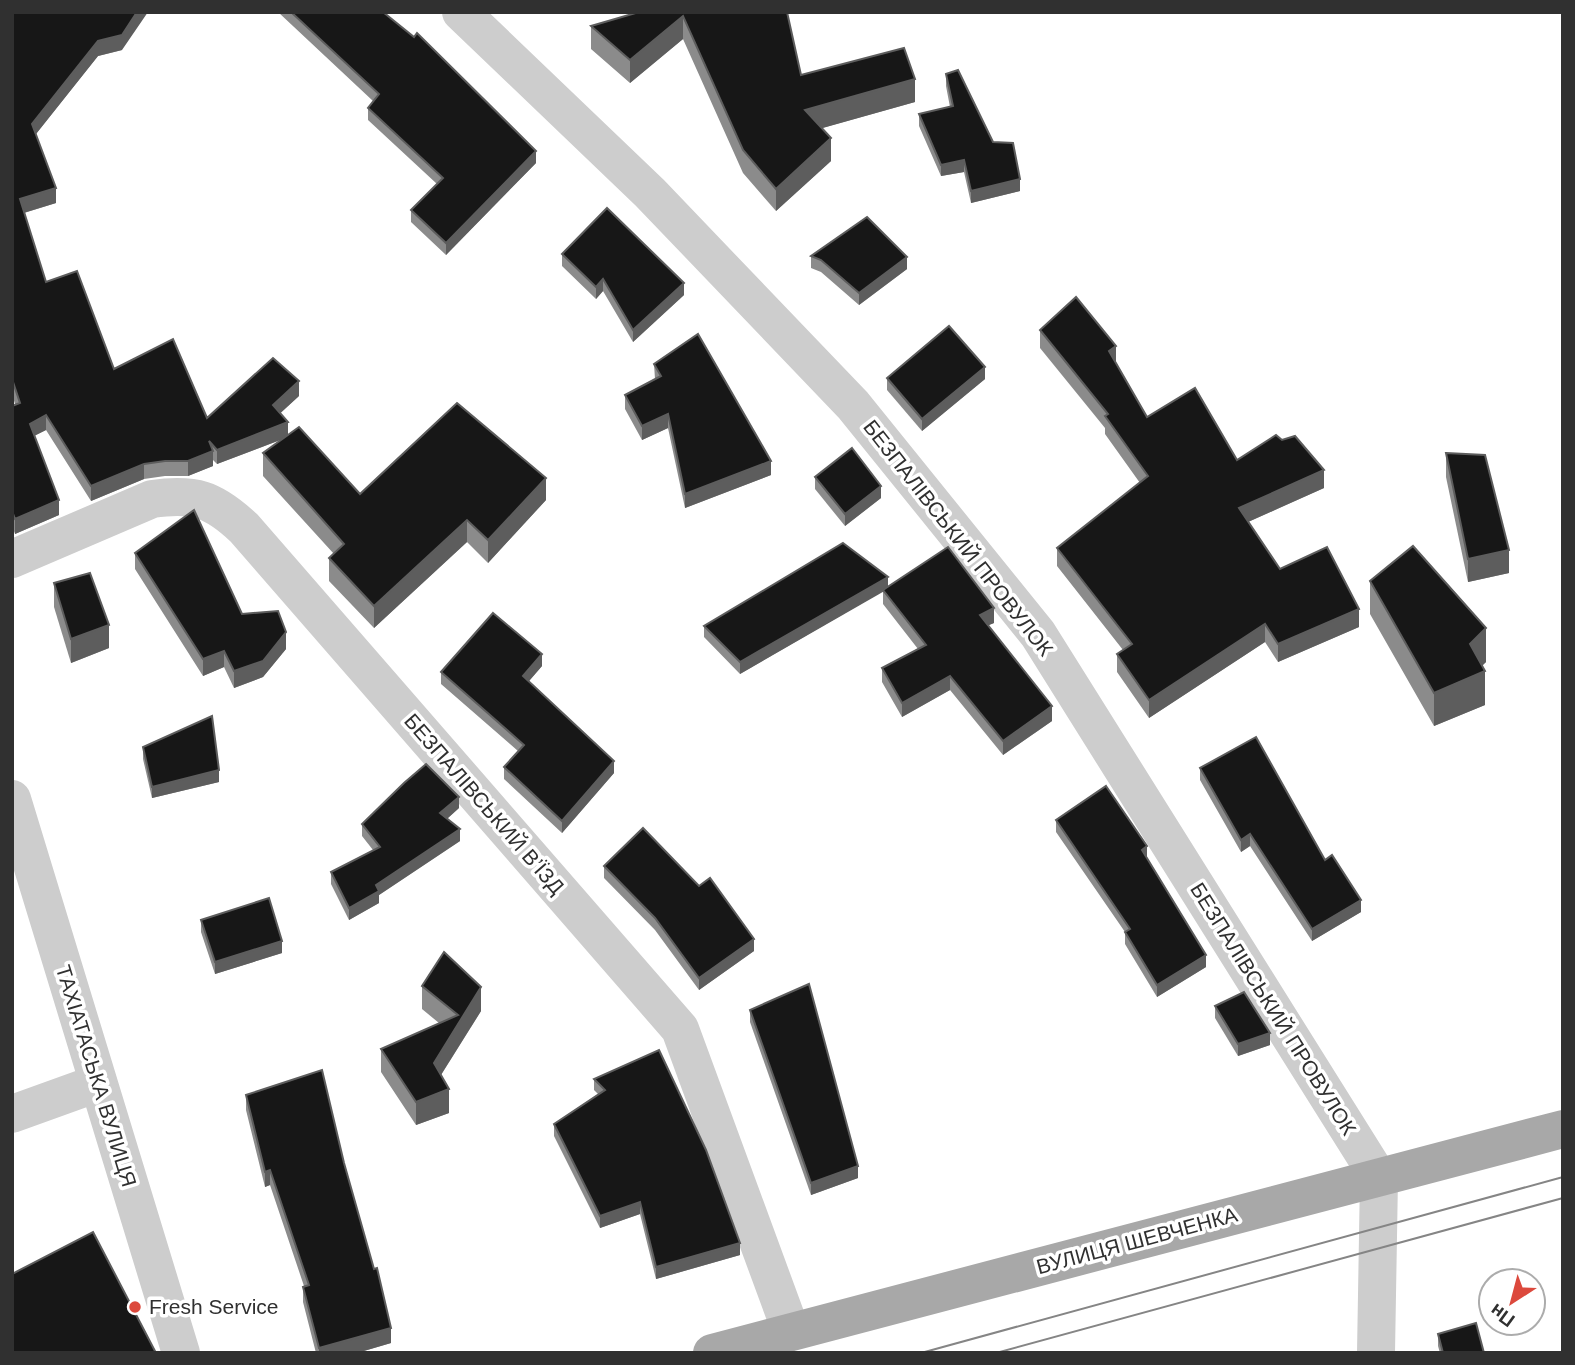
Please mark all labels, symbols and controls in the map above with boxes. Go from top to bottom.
street label: БЕЗПАЛІВСЬКИЙ ПРОВУЛОК [859,415,1058,661]
street label: БЕЗПАЛІВСЬКИЙ В’ЇЗД [400,709,569,898]
street label: БЕЗПАЛІВСЬКИЙ ПРОВУЛОК [1186,878,1361,1140]
street label: ТАХІАТАСЬКА ВУЛИЦЯ [52,962,141,1189]
street label: ВУЛИЦЯ ШЕВЧЕНКА [1034,1203,1240,1278]
north arrow [1477,1267,1547,1337]
place label: Fresh Service [149,1295,279,1318]
marker: Fresh Service [127,1299,143,1315]
text: Пн [1486,1299,1519,1331]

